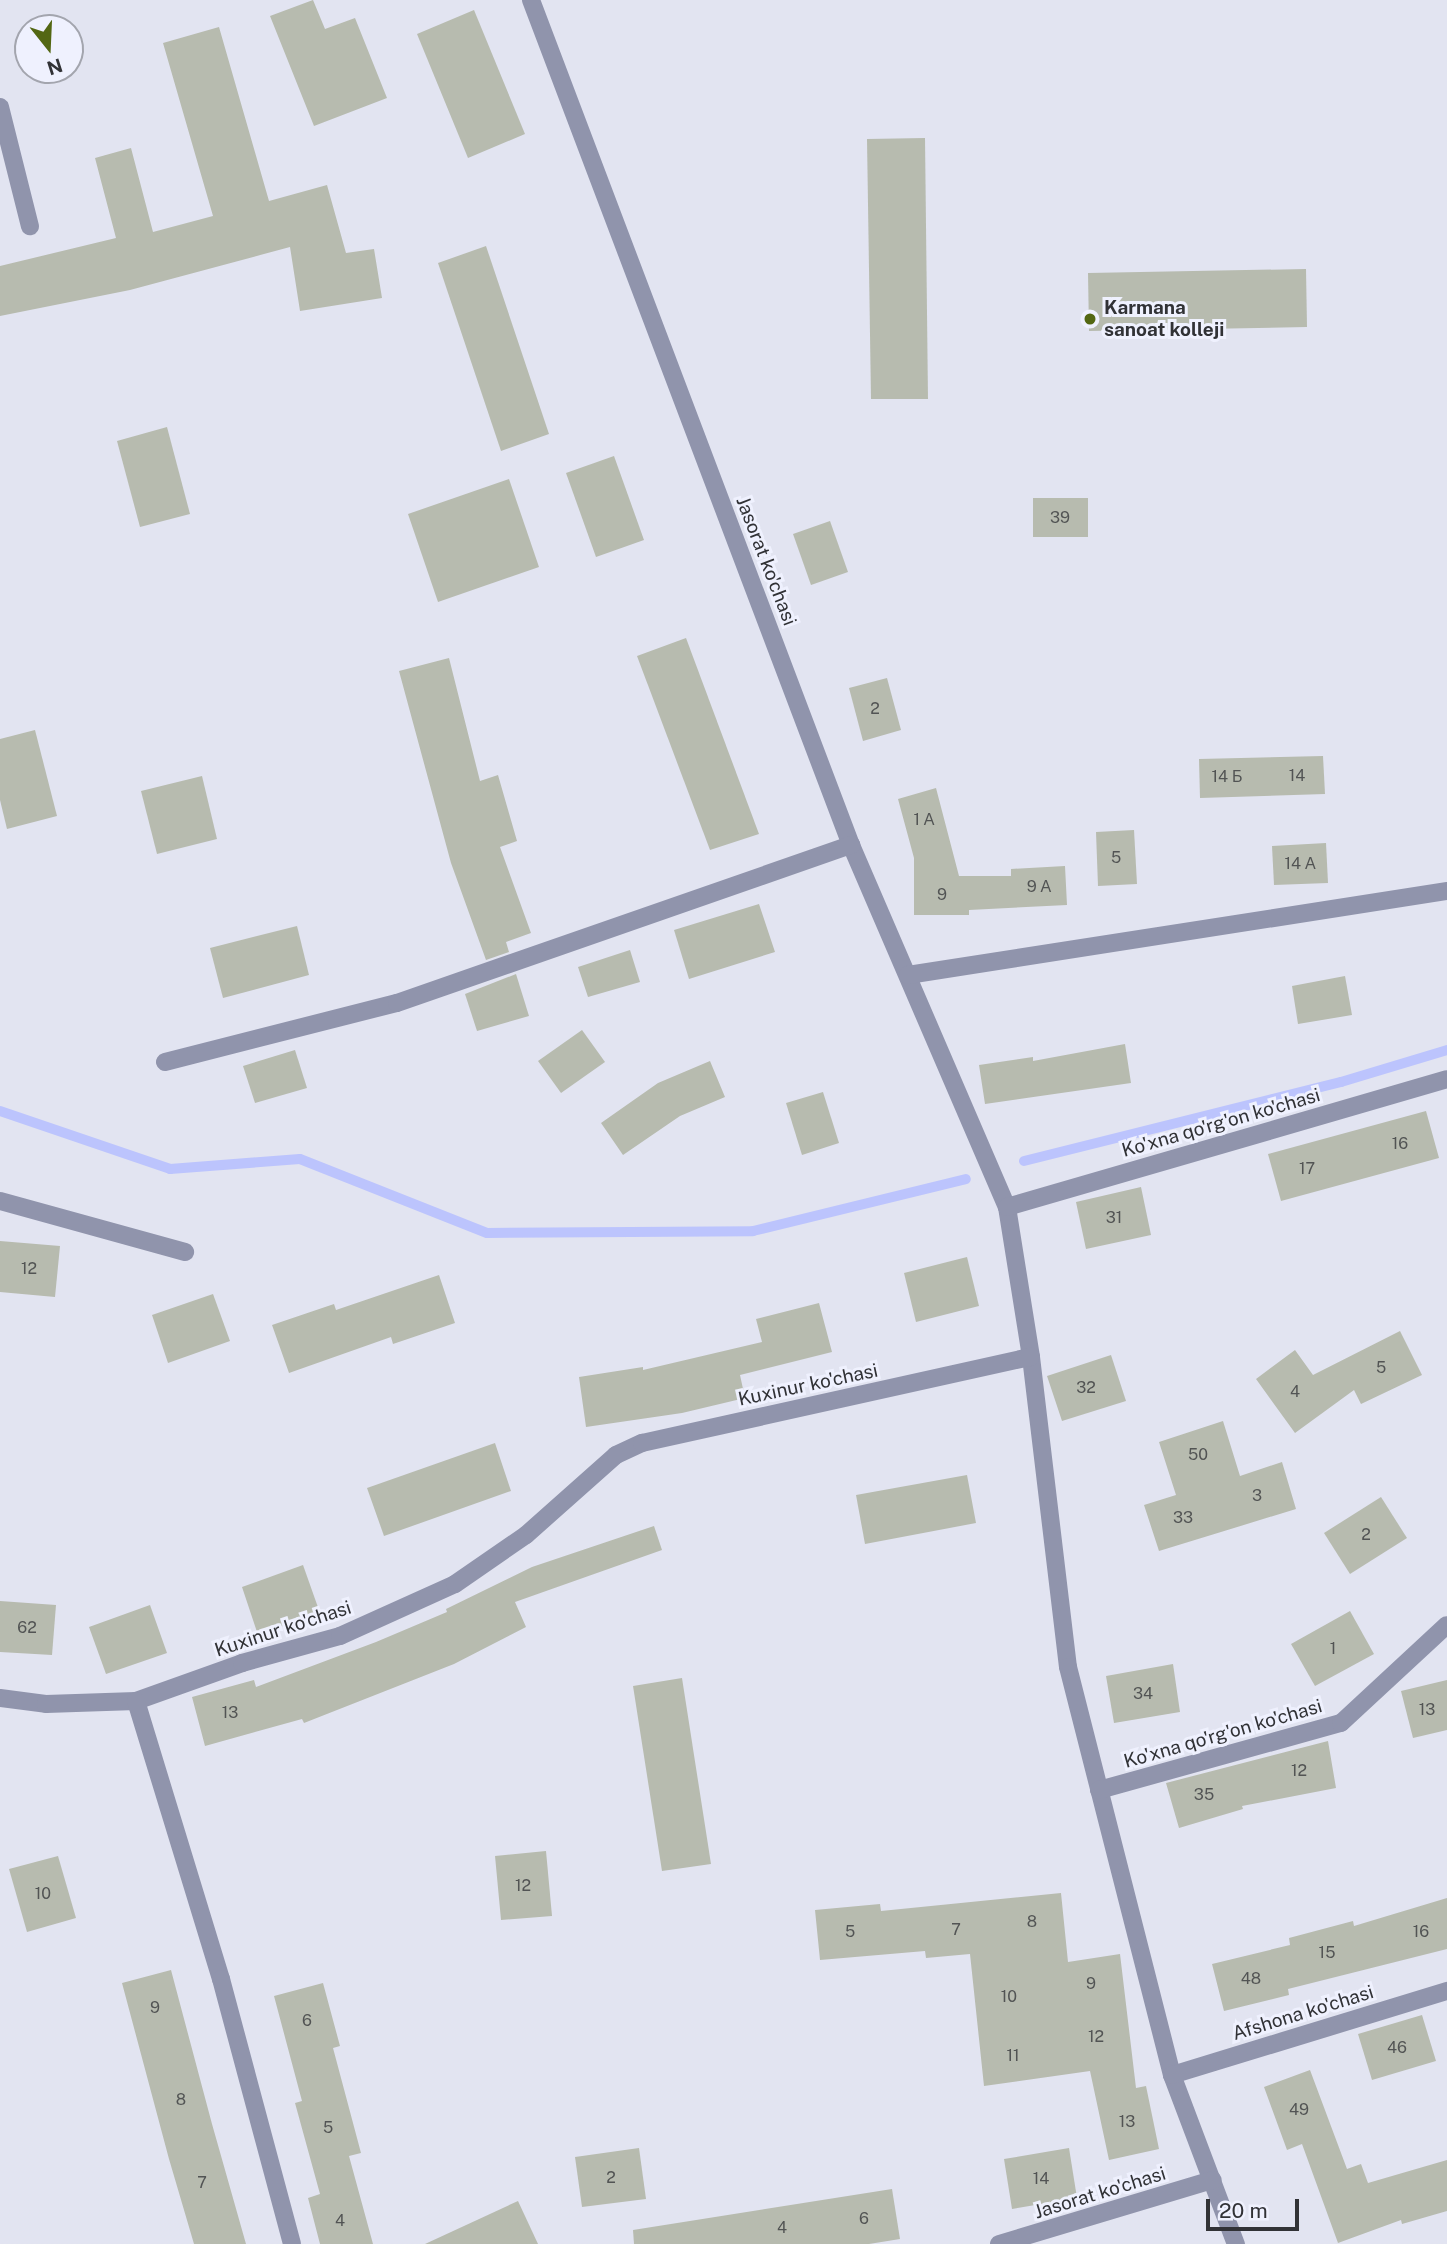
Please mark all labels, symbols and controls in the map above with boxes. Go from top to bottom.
north arrow [14,14,84,84]
text: N [44,54,65,80]
place label: Karmana sanoat kolleji [1104,297,1224,341]
marker: Karmana sanoat kolleji [1082,311,1098,327]
street label: Jasorat ko'chasi [731,493,801,629]
house number: 39 [1050,508,1070,528]
house number: 2 [870,699,880,719]
house number: 14 [1289,766,1305,786]
house number: 14 Б [1212,767,1242,787]
house number: 1 А [913,810,935,830]
house number: 5 [1111,848,1121,868]
house number: 14 А [1284,854,1316,874]
house number: 9 А [1027,877,1051,897]
house number: 9 [937,885,947,905]
street label: Ko'xna qo'rg'on ko'chasi [1119,1084,1323,1162]
house number: 16 [1392,1134,1408,1154]
house number: 17 [1299,1159,1315,1179]
house number: 31 [1106,1208,1122,1228]
house number: 12 [21,1259,37,1279]
house number: 5 [1376,1358,1386,1378]
street label: Kuxinur ko'chasi [736,1359,880,1411]
house number: 32 [1076,1378,1096,1398]
house number: 4 [1290,1382,1300,1402]
house number: 50 [1188,1445,1208,1465]
house number: 3 [1252,1486,1262,1506]
house number: 33 [1173,1508,1193,1528]
house number: 2 [1361,1525,1371,1545]
street label: Kuxinur ko'chasi [212,1596,354,1662]
house number: 62 [17,1618,37,1638]
house number: 1 [1330,1639,1336,1659]
house number: 34 [1133,1684,1153,1704]
street label: Ko'xna qo'rg'on ko'chasi [1121,1695,1325,1773]
house number: 13 [1419,1700,1435,1720]
house number: 13 [222,1703,238,1723]
house number: 12 [1291,1761,1307,1781]
house number: 35 [1194,1785,1214,1805]
house number: 12 [515,1876,531,1896]
house number: 10 [35,1884,51,1904]
house number: 8 [1027,1912,1037,1932]
house number: 7 [951,1920,961,1940]
house number: 5 [845,1922,855,1942]
house number: 16 [1413,1922,1429,1942]
house number: 15 [1319,1943,1335,1963]
house number: 48 [1241,1969,1261,1989]
house number: 9 [1086,1974,1096,1994]
street label: Afshona ko'chasi [1230,1981,1376,2045]
house number: 10 [1001,1987,1017,2007]
house number: 9 [150,1998,160,2018]
house number: 6 [302,2011,312,2031]
house number: 12 [1088,2027,1104,2047]
house number: 46 [1387,2038,1407,2058]
house number: 11 [1006,2046,1020,2066]
house number: 8 [176,2090,186,2110]
house number: 49 [1289,2100,1309,2120]
house number: 13 [1119,2112,1135,2132]
house number: 5 [323,2118,333,2138]
street label: Jasorat ko'chasi [1031,2162,1169,2224]
house number: 2 [606,2168,616,2188]
house number: 14 [1033,2169,1049,2189]
house number: 7 [197,2173,207,2193]
scale bar [1209,2184,1302,2228]
text: 20 m [1219,2198,1268,2223]
house number: 6 [859,2209,869,2229]
house number: 4 [335,2211,345,2231]
house number: 4 [777,2218,787,2238]

